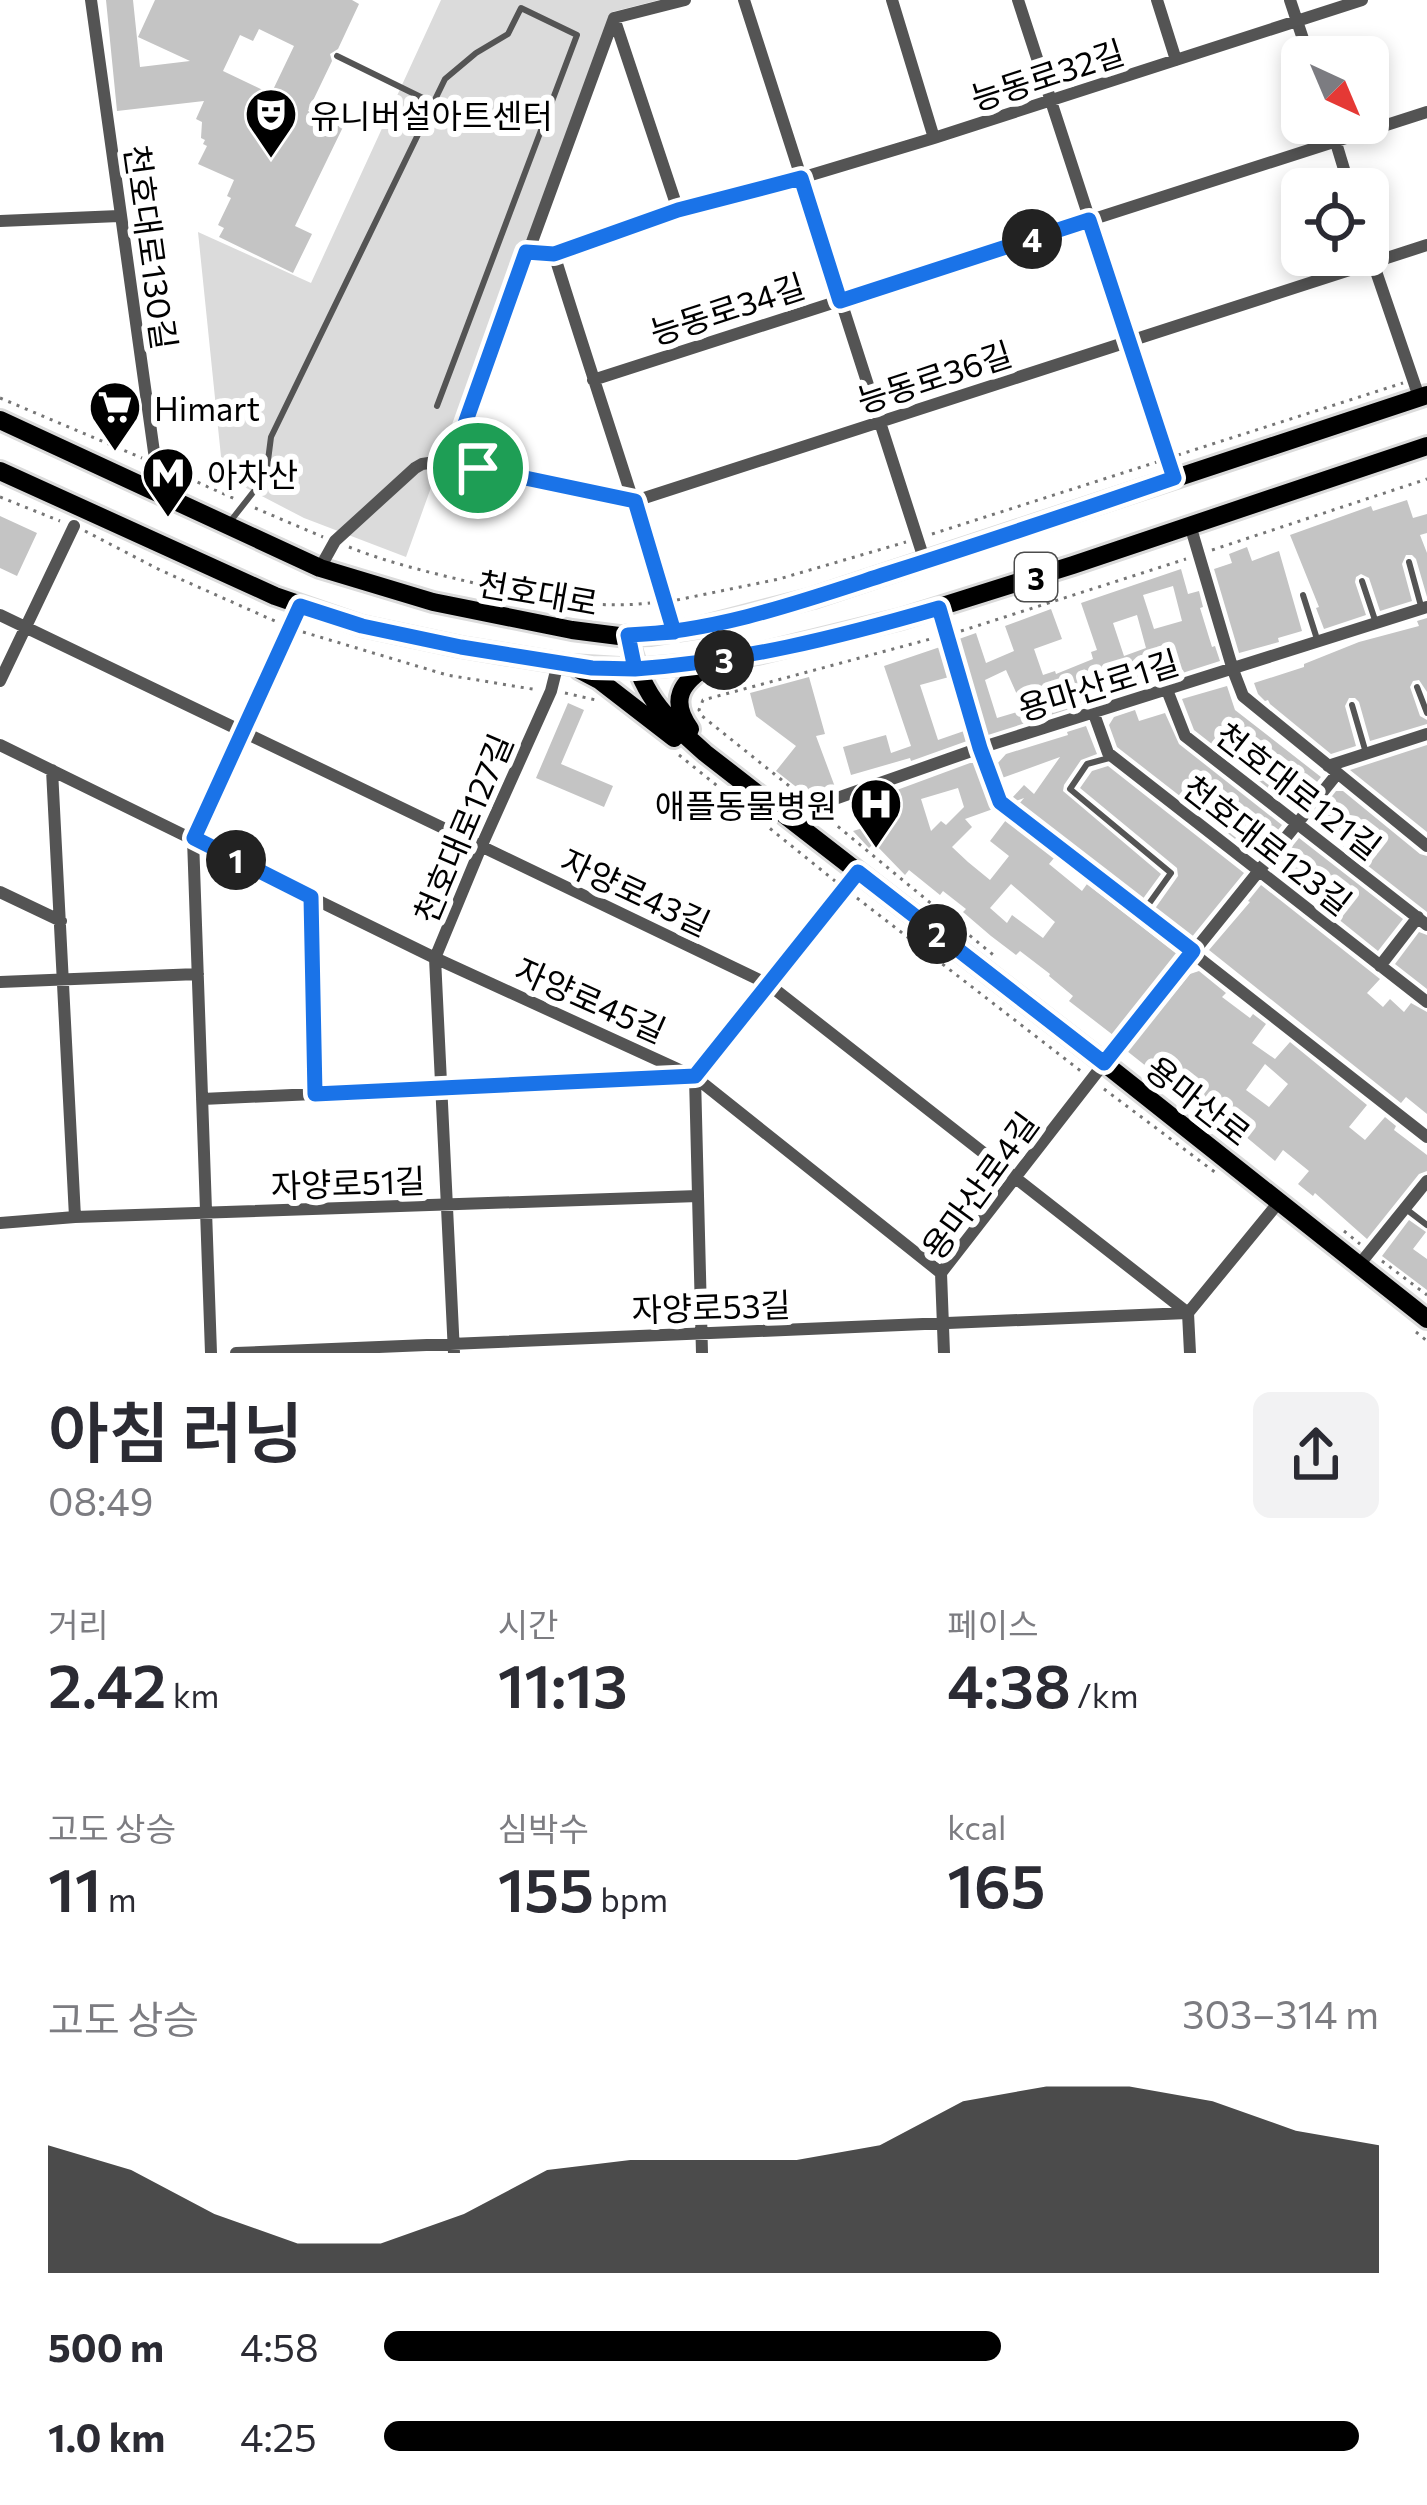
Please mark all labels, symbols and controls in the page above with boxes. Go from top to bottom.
street label: 능동로32길 [965,30,1129,118]
north arrow [1281,36,1389,144]
map controls [1281,36,1389,276]
theatre icon: 유니버설아트센터 [243,86,299,160]
place label: 유니버설아트센터 [310,94,553,135]
street label: 천호대로130길 [117,142,187,352]
button: locate [1281,168,1389,276]
pin: 4 [1002,209,1062,269]
text: 4 [1022,218,1042,259]
street label: 능동로34길 [645,264,809,352]
street label: 능동로36길 [851,332,1017,420]
supermarket icon: Himart [87,379,143,453]
place label: Himart [154,387,260,428]
pin [427,417,529,519]
icon: arrive [445,435,511,501]
metro station icon: 아차산 [140,445,196,519]
place label: 아차산 [207,453,298,494]
road number: 3 [1015,553,1057,601]
street label: 천호대로 [475,561,601,623]
pin: 3 [694,630,754,690]
text: 3 [714,639,734,680]
street label: 용마산로1길 [1013,640,1183,728]
street label: 천호대로121길 [1208,713,1390,867]
street label: 천호대로127길 [404,727,520,929]
street label: 천호대로123길 [1175,765,1361,923]
hospital icon: 애플동물병원 [848,776,904,850]
place label: 애플동물병원 [655,784,837,825]
pin: 1 [206,830,266,890]
text: 1 [229,839,243,880]
street label: 자양로43길 [555,839,717,943]
pin: 2 [907,904,967,964]
text: 2 [928,913,946,954]
street label: 자양로45길 [509,948,673,1050]
street label: 용마산로 [1139,1046,1259,1154]
street label: 용마산로4길 [912,1104,1046,1266]
street label: 자양로51길 [270,1159,426,1205]
street label: 자양로53길 [631,1283,791,1329]
text: 아침 러닝 [48,1390,304,1471]
button: share [1253,1392,1379,1518]
text: 08:49 [48,1476,153,1524]
text: 거리 [48,1603,109,1644]
text: 시간 [498,1603,558,1644]
text: 페이스 [947,1603,1038,1644]
text: 2.42 [48,1647,166,1720]
text: 11:13 [498,1647,628,1720]
text: 4:38 [947,1647,1071,1720]
text: km [166,1674,219,1715]
text: /km [1071,1674,1138,1715]
text: kcal [947,1806,1006,1847]
text: 고도 상승 [48,1807,176,1848]
text: 심박수 [498,1807,589,1848]
text: 165 [947,1847,1046,1920]
text: 11 [48,1851,101,1924]
text: 155 [498,1851,594,1924]
text: m [101,1878,136,1919]
text: bpm [594,1878,668,1919]
text: 303–314 m [1182,1989,1379,2037]
text: 고도 상승 [48,1994,199,2042]
text: 500 m [48,2322,164,2370]
text: 4:58 [240,2322,319,2370]
text: 1.0 km [48,2412,165,2460]
text: 4:25 [240,2412,317,2460]

